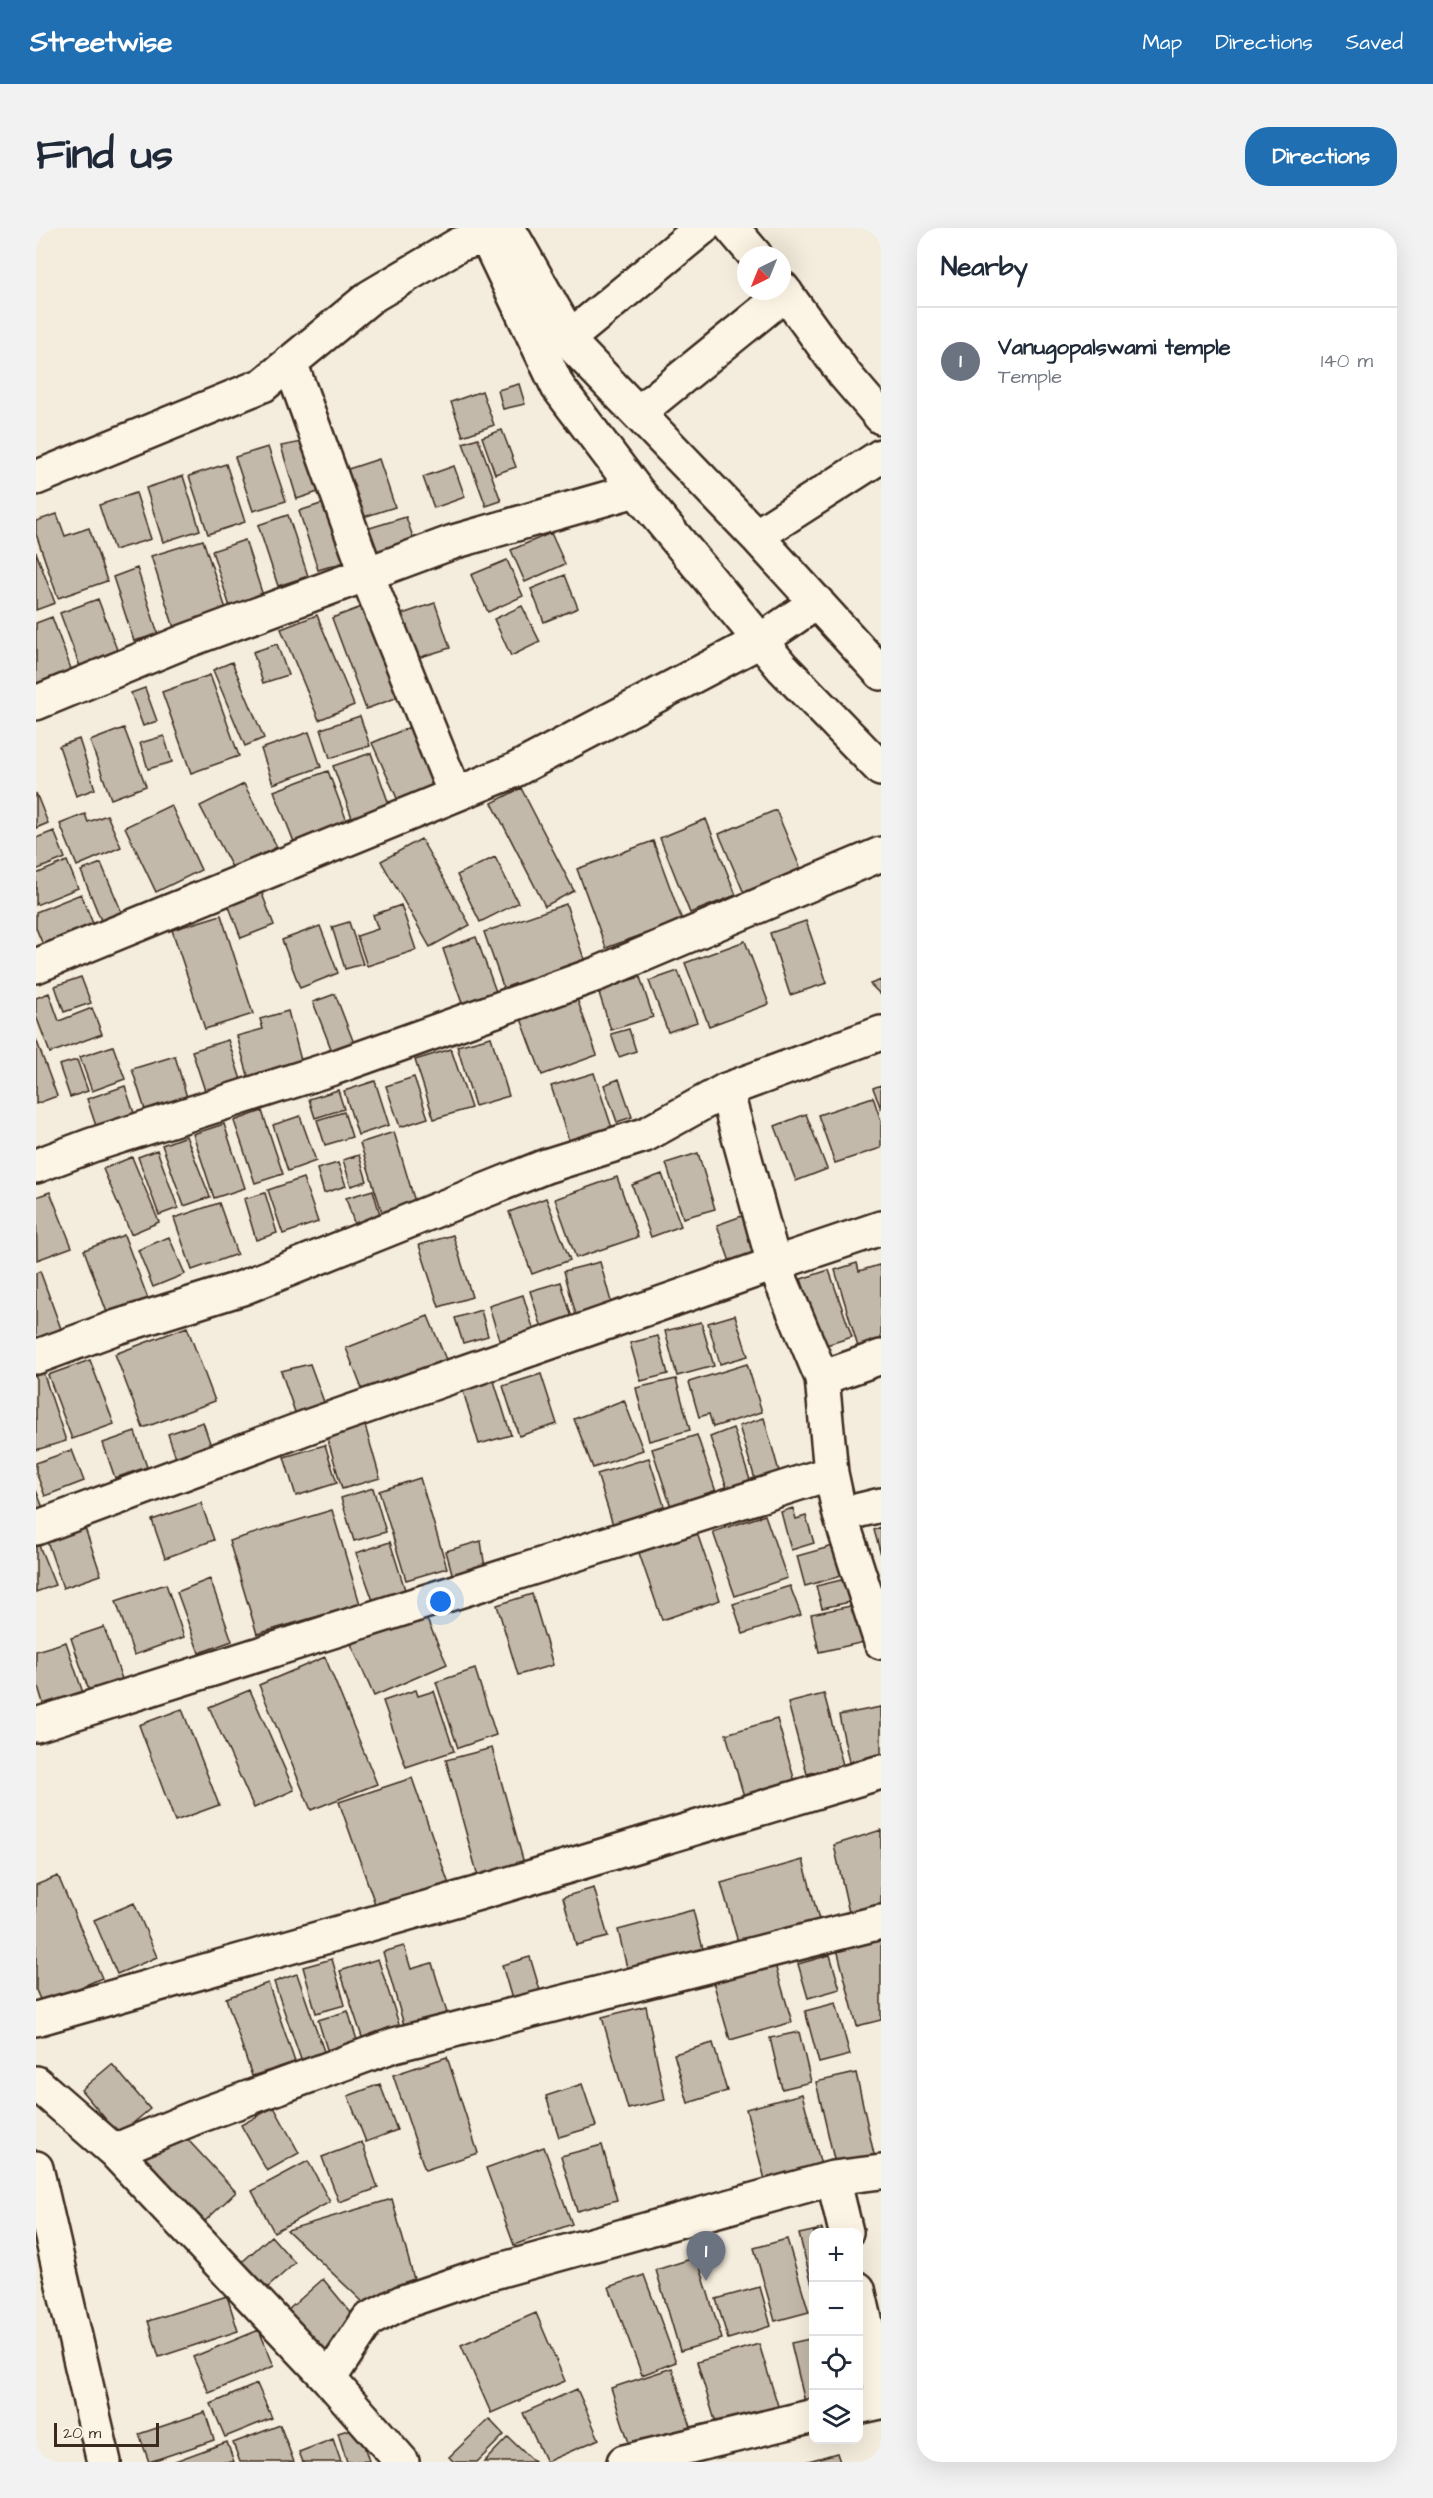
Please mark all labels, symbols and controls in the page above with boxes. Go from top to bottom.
text: Streetwise [30,23,172,62]
text: Map [1142,28,1182,57]
text: Directions [1215,28,1313,57]
text: Saved [1346,28,1403,57]
text: Find us [36,127,173,185]
button: Directions [1245,127,1397,186]
north arrow [737,246,791,300]
text: Nearby [941,249,1028,285]
text: Vanugopalswami temple [998,332,1231,363]
text: 1 [959,347,962,375]
text: 140 m [1321,347,1373,375]
text: Temple [998,363,1062,391]
your location [426,1587,455,1616]
map controls [809,2228,863,2444]
button: + [809,2228,863,2282]
pin: 1 [686,2232,726,2281]
button: − [809,2282,863,2336]
button: locate [809,2336,863,2390]
button: layers [809,2390,863,2444]
scale bar [54,2420,159,2448]
text: 20 m [63,2422,101,2444]

